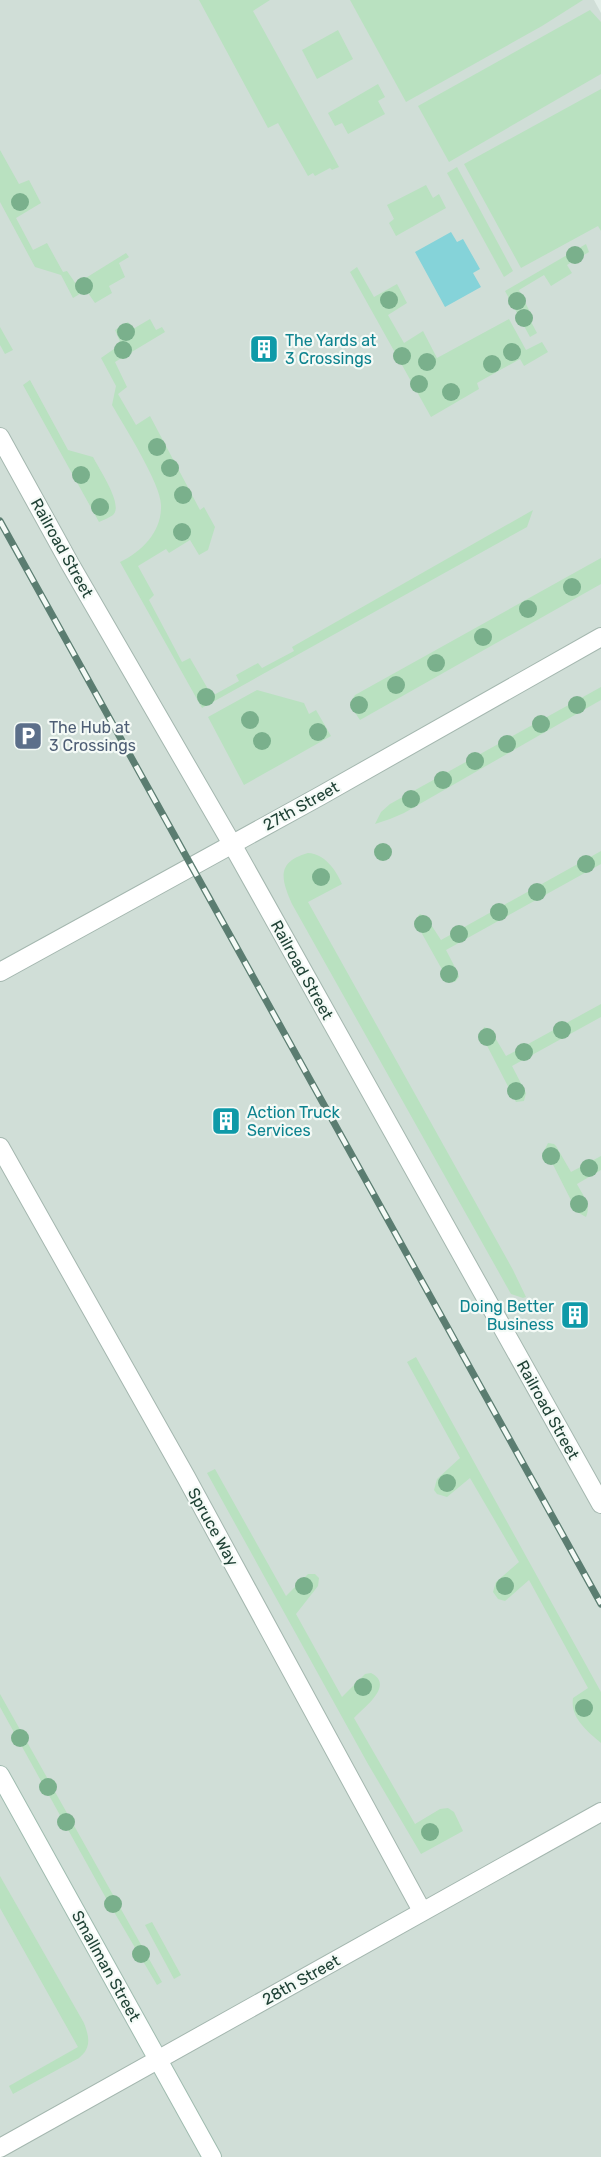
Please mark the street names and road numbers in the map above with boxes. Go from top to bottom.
street label: Railroad Street [27,495,97,601]
street label: 27th Street [260,777,342,835]
street label: Railroad Street [267,917,337,1023]
street label: Railroad Street [513,1357,583,1463]
street label: Spruce Way [184,1485,242,1570]
street label: Smallman Street [68,1907,144,2025]
street label: 28th Street [259,1951,343,2009]

